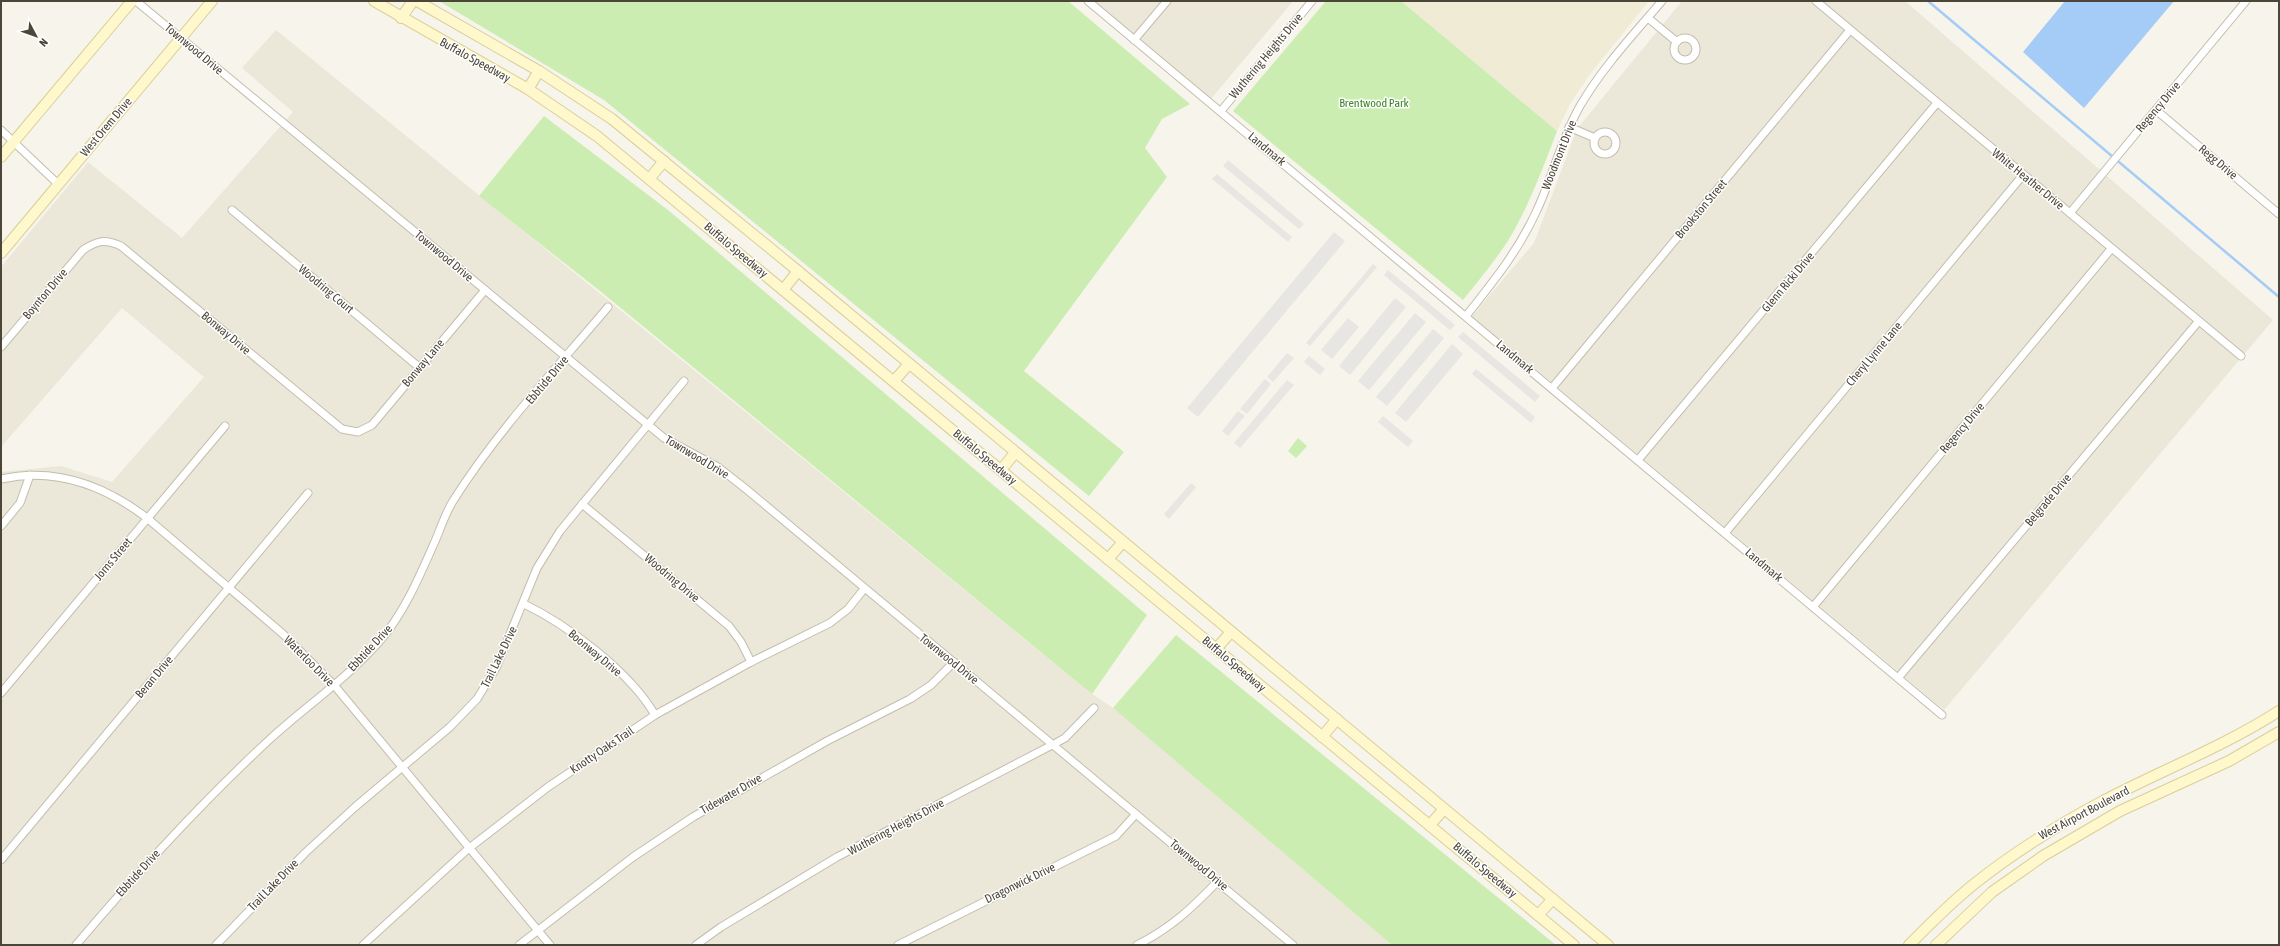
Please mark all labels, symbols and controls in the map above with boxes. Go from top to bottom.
street label: Wuthering Heights Drive [1226,11,1306,101]
north arrow [16,16,56,56]
street label: Townwood Drive [162,20,226,78]
street label: Buffalo Speedway [437,35,513,85]
text: N [37,36,50,49]
street label: Regency Drive [2133,79,2183,135]
street label: West Orem Drive [77,95,135,159]
park label: Brentwood Park [1339,96,1410,110]
street label: Woodmont Drive [1539,118,1579,192]
street label: Landmark [1245,129,1289,169]
street label: Regg Drive [2196,142,2240,182]
street label: White Heather Drive [1989,146,2067,212]
street label: Brookston Street [1672,176,1730,241]
street label: Buffalo Speedway [701,219,771,281]
street label: Townwood Drive [412,227,476,285]
street label: Glenn Ricki Drive [1759,249,1817,315]
street label: Woodring Court [295,262,357,317]
street label: Boynton Drive [20,266,70,322]
street label: Bonway Drive [199,308,253,358]
street label: Cheryl Lynne Lane [1843,319,1905,389]
street label: Bonway Lane [399,336,447,390]
street label: Landmark [1493,337,1537,377]
street label: Ebbtide Drive [523,353,571,407]
street label: Regency Drive [1937,400,1987,456]
street label: Buffalo Speedway [950,426,1020,488]
street label: Townwood Drive [663,432,731,482]
street label: Belgrade Drive [2022,471,2074,529]
street label: Jorns Street [91,535,135,583]
street label: Landmark [1742,545,1786,585]
street label: Woodring Drive [642,551,702,605]
street label: Ebbtide Drive [345,622,395,674]
street label: Trail Lake Drive [478,624,520,690]
street label: Boonway Drive [565,627,625,679]
street label: Townwood Drive [917,631,981,687]
street label: Waterloo Drive [281,633,337,689]
street label: Buffalo Speedway [1199,633,1269,695]
street label: Beran Drive [132,653,176,701]
street label: Knotty Oaks Trail [567,723,637,776]
street label: Tidewater Drive [698,771,764,817]
street label: West Airport Boulevard [2036,783,2132,843]
street label: Wuthering Heights Drive [846,796,946,858]
street label: Townwood Drive [1167,836,1231,894]
street label: Buffalo Speedway [1450,839,1520,901]
street label: Ebbtide Drive [113,846,163,900]
street label: Trail Lake Drive [245,856,301,914]
street label: Dragonwick Drive [983,860,1057,906]

